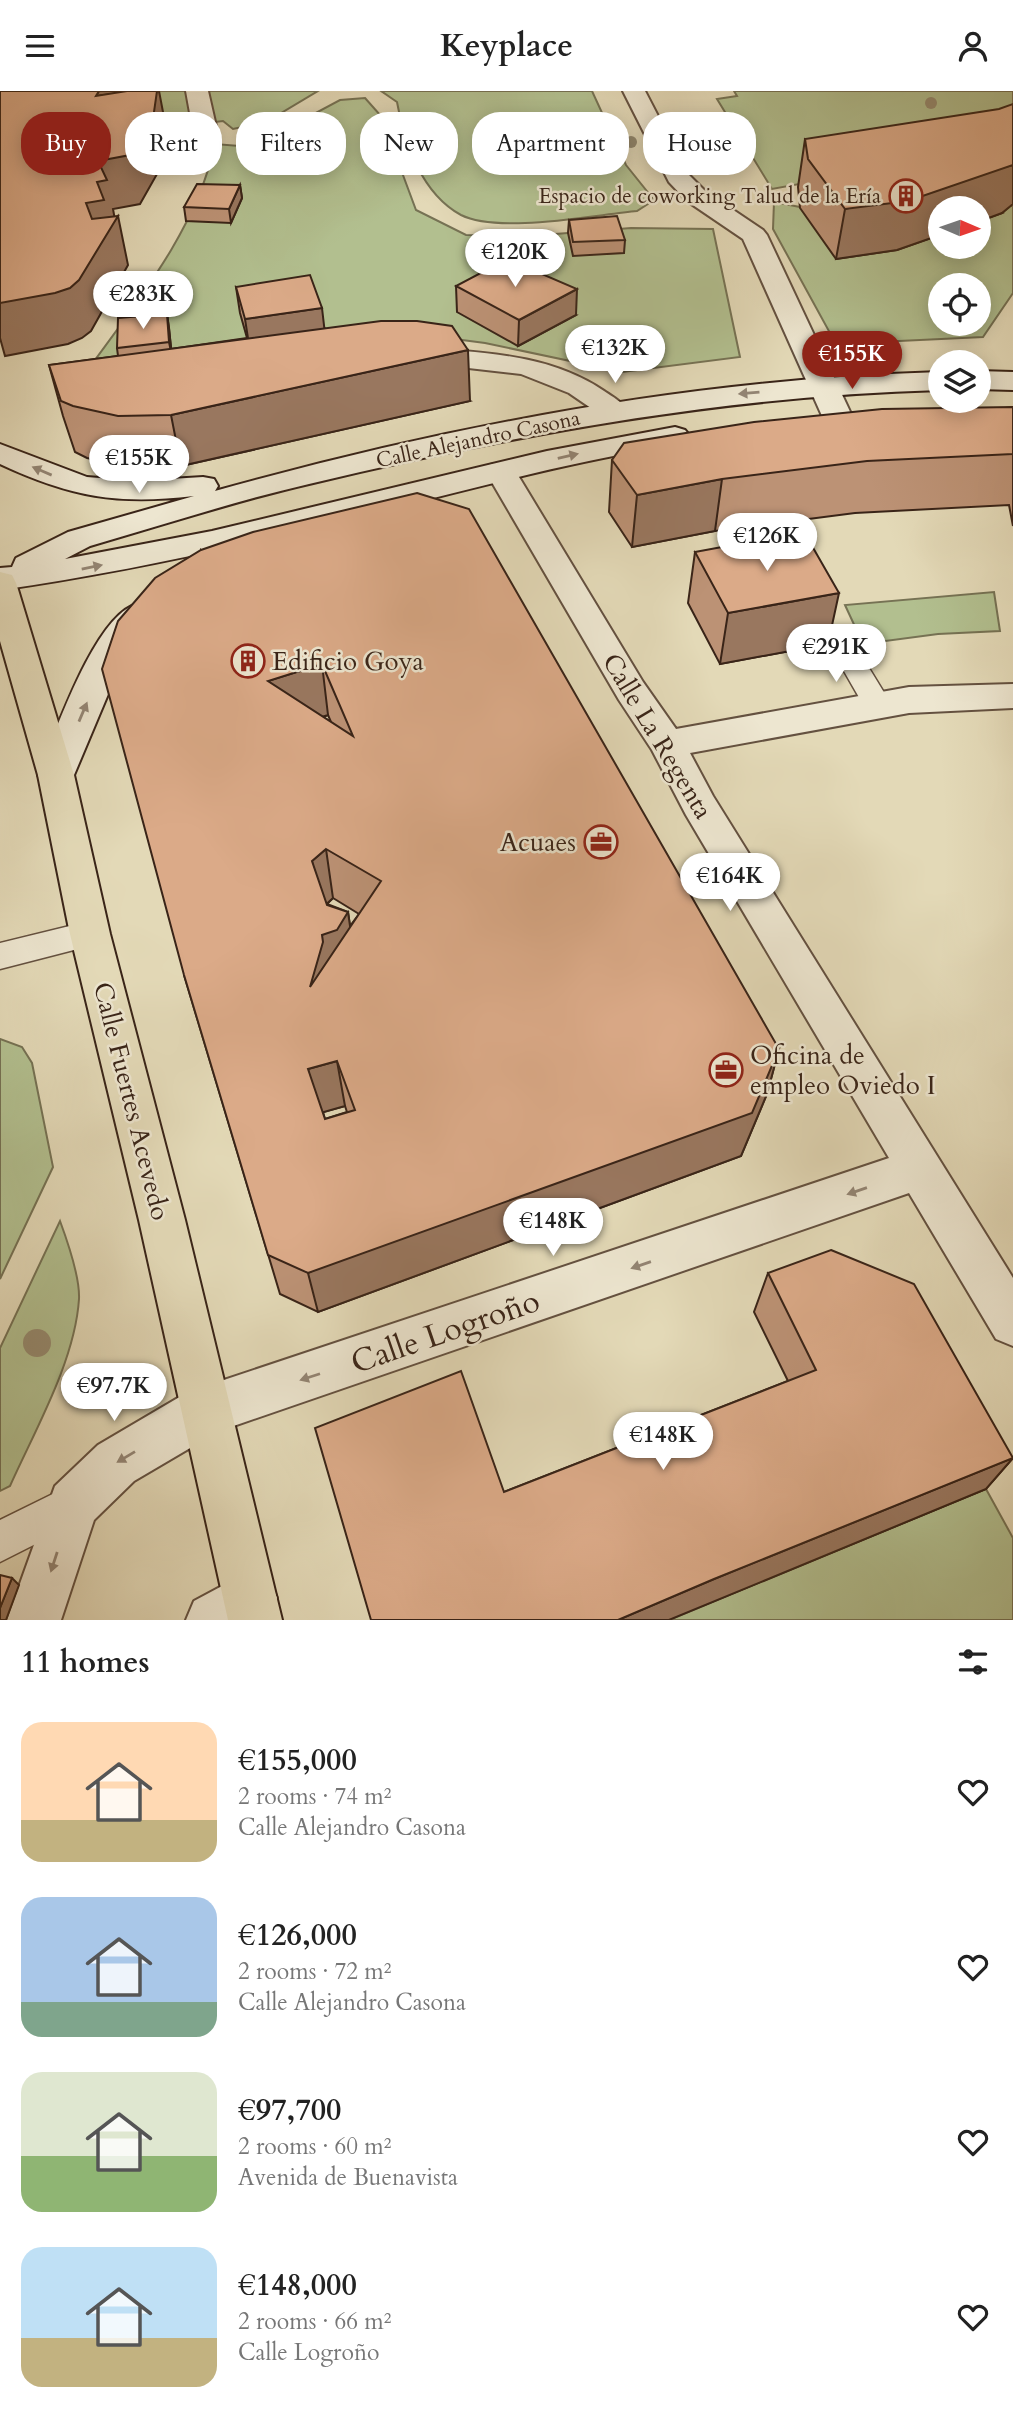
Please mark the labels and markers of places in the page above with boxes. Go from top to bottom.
building icon: Espacio de coworking Talud de la Ería [887,177,925,215]
place label: Espacio de coworking Talud de la Ería [538,182,881,211]
pin: €120K [466,229,564,289]
pin: €283K [94,271,192,331]
pin: €132K [566,325,664,385]
pin: €155K [803,331,901,391]
pin: €155K [90,435,188,495]
pin: €126K [718,513,816,573]
pin: €291K [787,625,885,684]
building icon: Edificio Goya [229,642,267,680]
place label: Edificio Goya [272,644,424,679]
office icon: Acuaes [582,823,620,861]
place label: Acuaes [500,825,576,860]
pin: €164K [681,853,779,913]
place label: Oficina de empleo Oviedo I [750,1038,936,1103]
office icon: Oficina de empleo Oviedo I [707,1051,745,1089]
pin: €148K [504,1199,602,1258]
pin: €97.7K [57,1363,171,1423]
pin: €148K [614,1413,712,1472]

